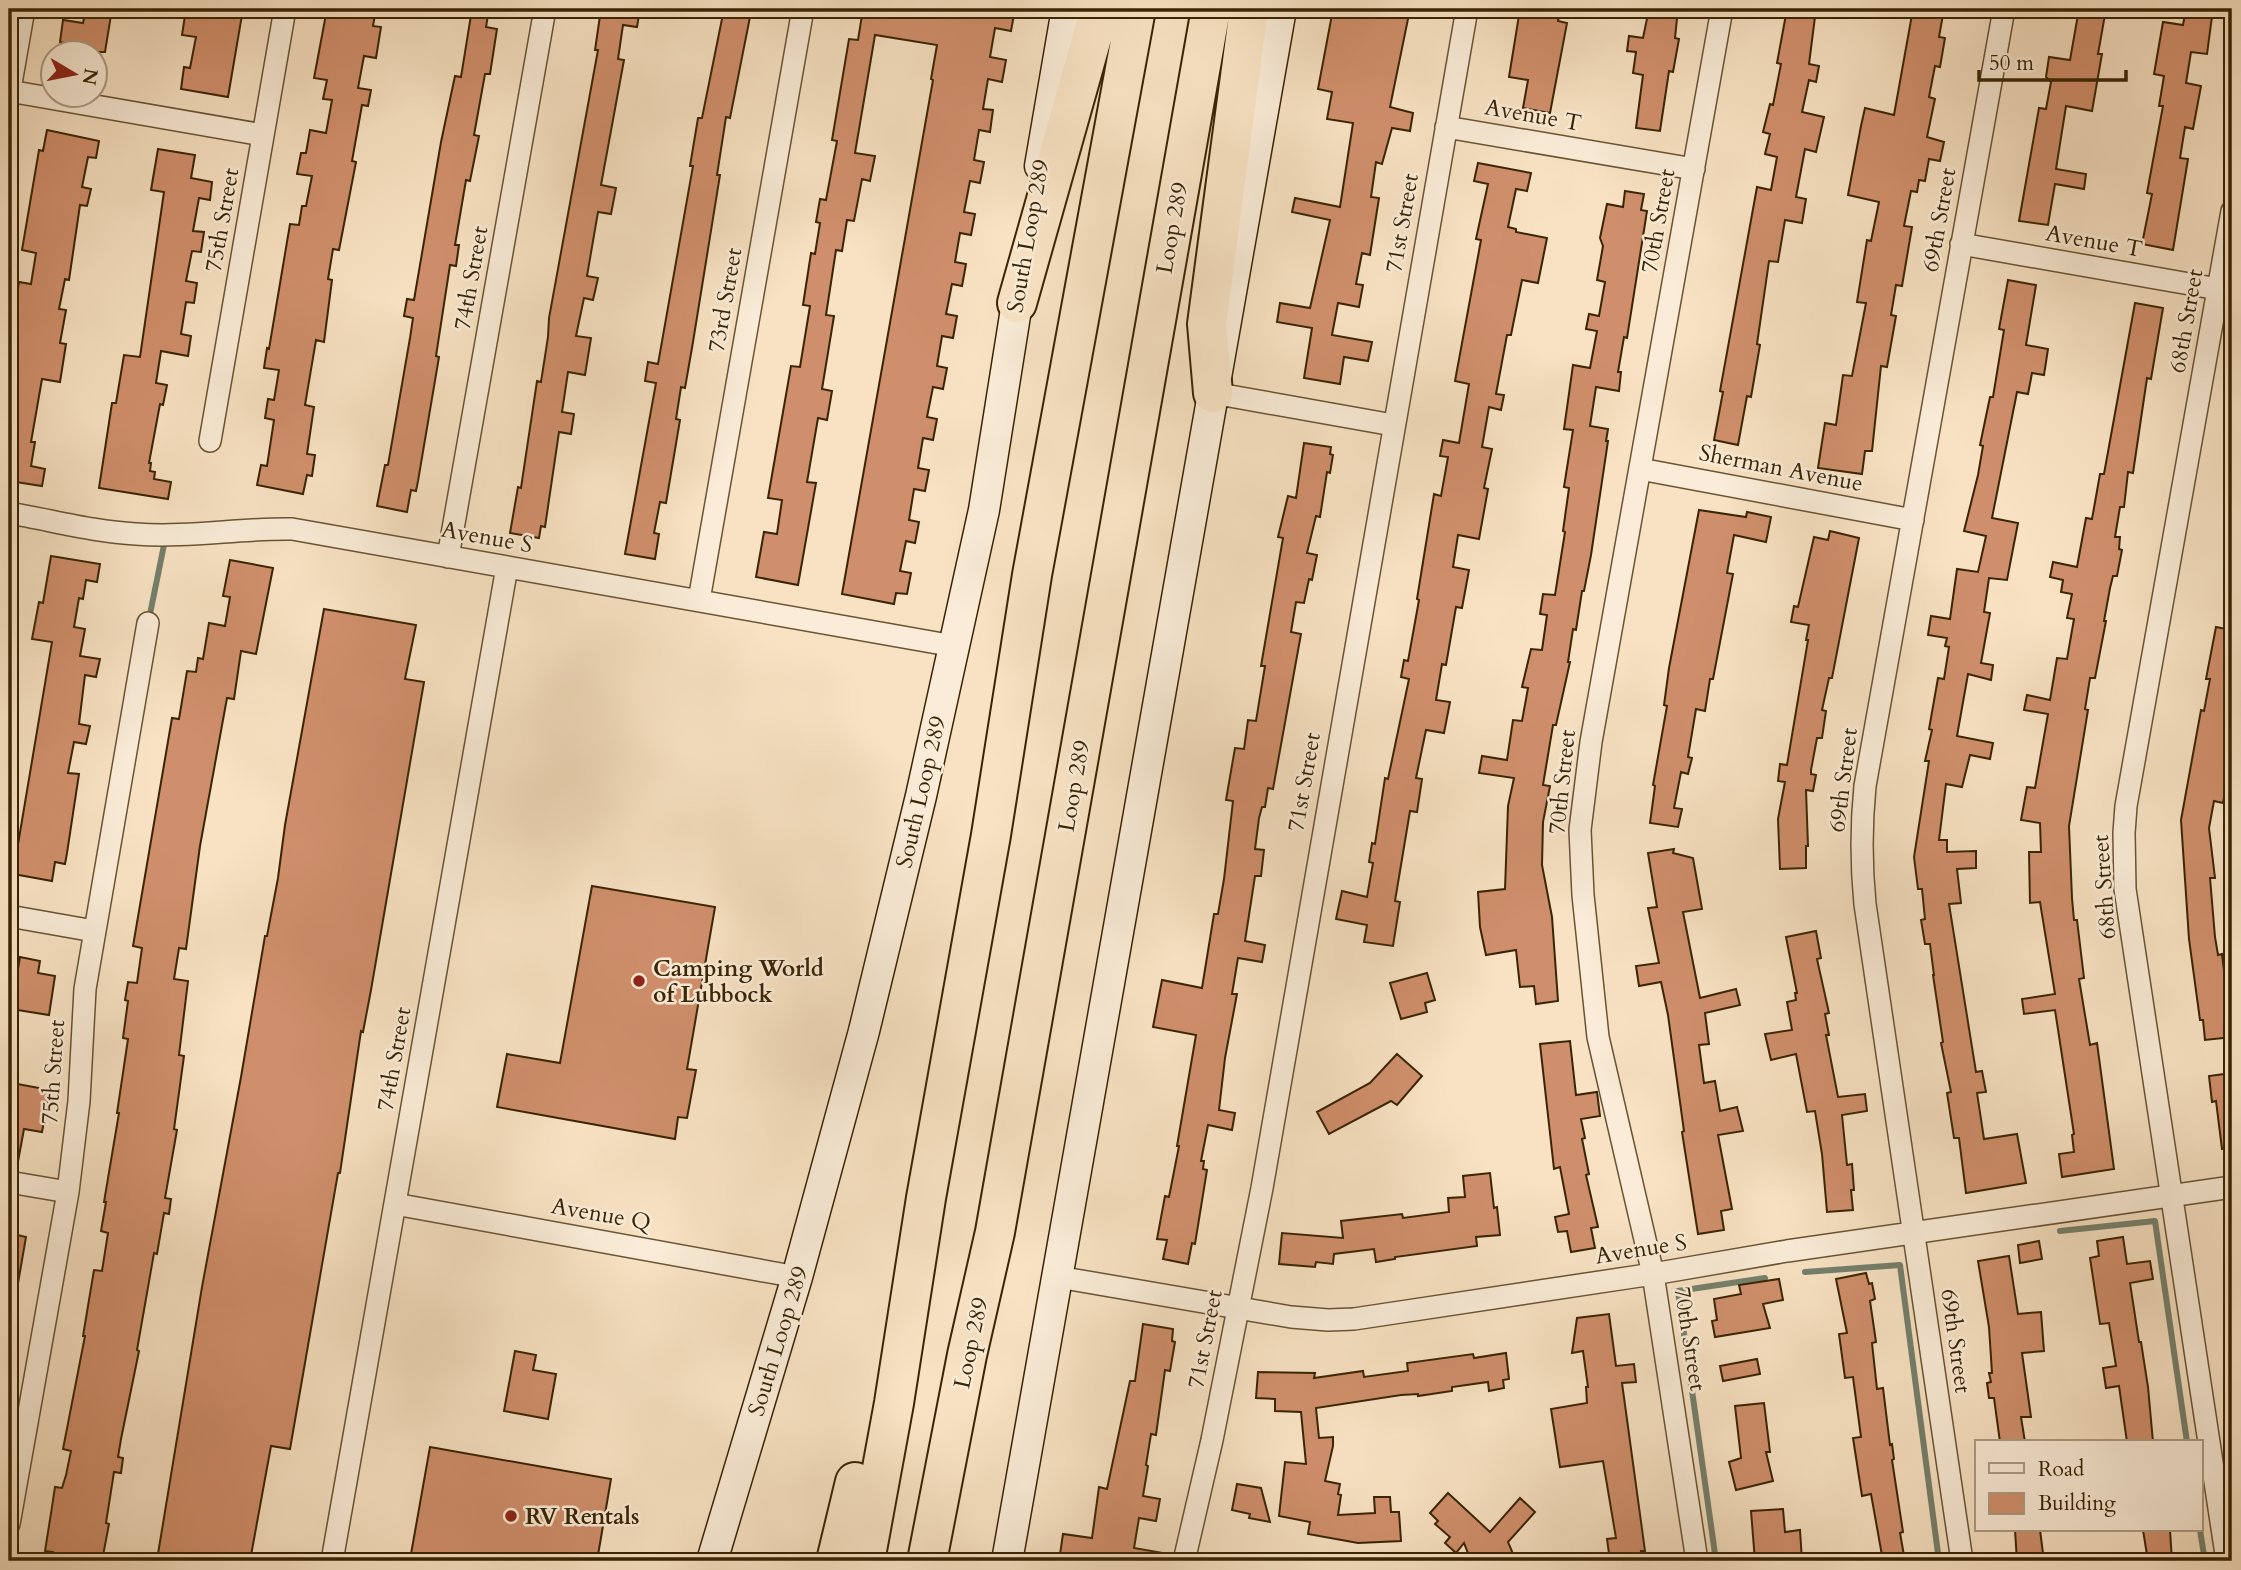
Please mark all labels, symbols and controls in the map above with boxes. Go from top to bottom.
north arrow [38,38,108,108]
scale bar [1979,38,2126,82]
text: 50 m [1989,49,2034,78]
text: N [75,66,104,88]
street label: Avenue T [1482,91,1584,139]
street label: South Loop 289 [999,157,1057,315]
street label: 75th Street [198,166,246,274]
street label: 69th Street [1915,166,1963,274]
street label: 70th Street [1634,167,1682,275]
street label: 71st Street [1378,171,1426,275]
street label: Loop 289 [1149,180,1195,276]
street label: Avenue T [2043,217,2145,265]
street label: 74th Street [447,224,495,332]
street label: 73rd Street [701,245,749,355]
street label: 68th Street [2162,267,2210,375]
street label: Sherman Avenue [1696,437,1866,499]
street label: Avenue S [439,514,535,560]
street label: South Loop 289 [888,713,954,871]
street label: 69th Street [1821,726,1865,834]
street label: 70th Street [1541,728,1583,836]
street label: 71st Street [1280,730,1328,834]
street label: Loop 289 [1051,738,1097,834]
street label: 68th Street [2085,834,2123,940]
place label: Camping World of Lubbock [653,953,824,1010]
marker: Camping World of Lubbock [631,973,647,989]
street label: 74th Street [370,1005,418,1113]
street label: 75th Street [34,1019,72,1125]
street label: Avenue Q [549,1190,653,1238]
street label: Avenue S [1593,1226,1689,1272]
street label: South Loop 289 [740,1262,816,1420]
street label: 70th Street [1666,1285,1714,1393]
street label: 71st Street [1180,1287,1230,1391]
street label: 69th Street [1933,1287,1979,1395]
street label: Loop 289 [946,1295,996,1391]
legend [1975,1440,2202,1532]
text: Road [2038,1455,2084,1484]
text: Building [2038,1489,2116,1518]
place label: RV Rentals [525,1501,640,1532]
marker: RV Rentals [503,1508,519,1524]

